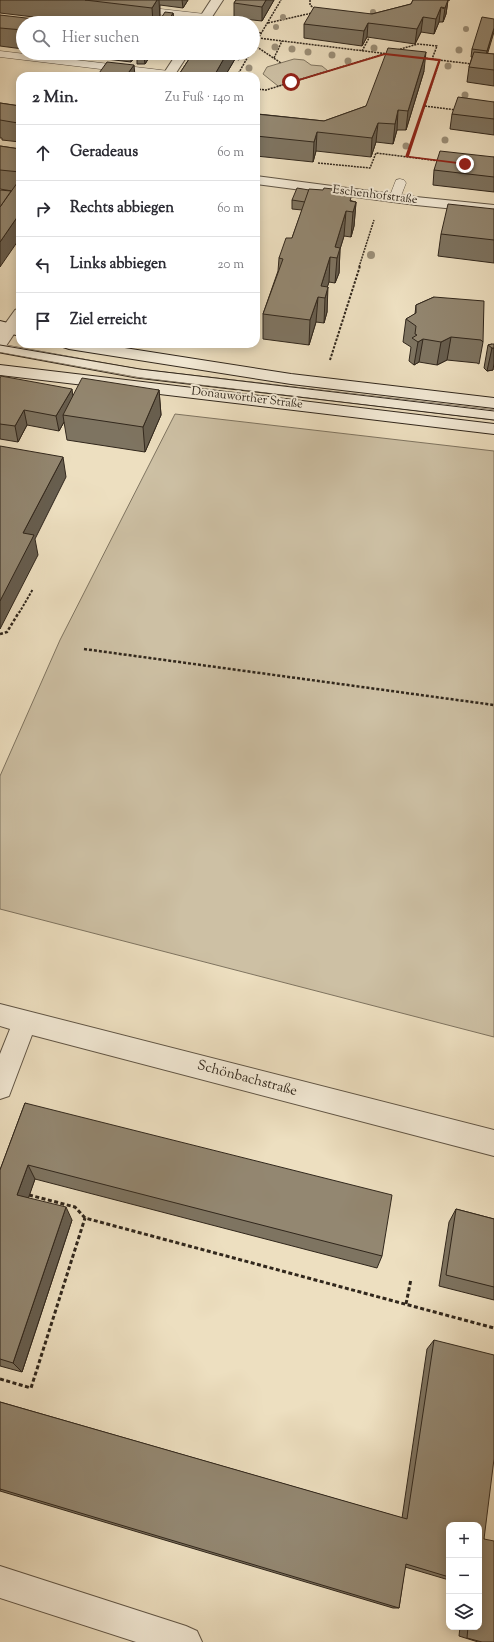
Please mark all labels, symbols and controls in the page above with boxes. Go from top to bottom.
search box [16,16,260,60]
icon: search [30,27,52,49]
text: Hier suchen [62,28,140,49]
route start [282,73,300,91]
text: 2 Min. [32,86,78,110]
text: Zu Fuß · 140 m [165,89,244,107]
icon: ahead [32,142,54,164]
text: Geradeaus [70,142,138,163]
text: 60 m [217,144,244,162]
route end [456,155,474,173]
street label: Eschenhofstraße [332,181,419,209]
icon: right [32,198,54,220]
text: Rechts abbiegen [70,198,174,219]
text: 60 m [217,200,244,218]
icon: left [32,254,54,276]
text: Links abbiegen [70,254,167,275]
text: 20 m [218,256,244,274]
icon: arrive [32,310,54,332]
text: Ziel erreicht [70,310,147,331]
street label: Donauwörther Straße [190,382,304,414]
street label: Schönbachstraße [195,1056,299,1102]
map controls [446,1522,482,1630]
button: + [446,1522,482,1558]
button: − [446,1558,482,1594]
button: layers [446,1594,482,1630]

